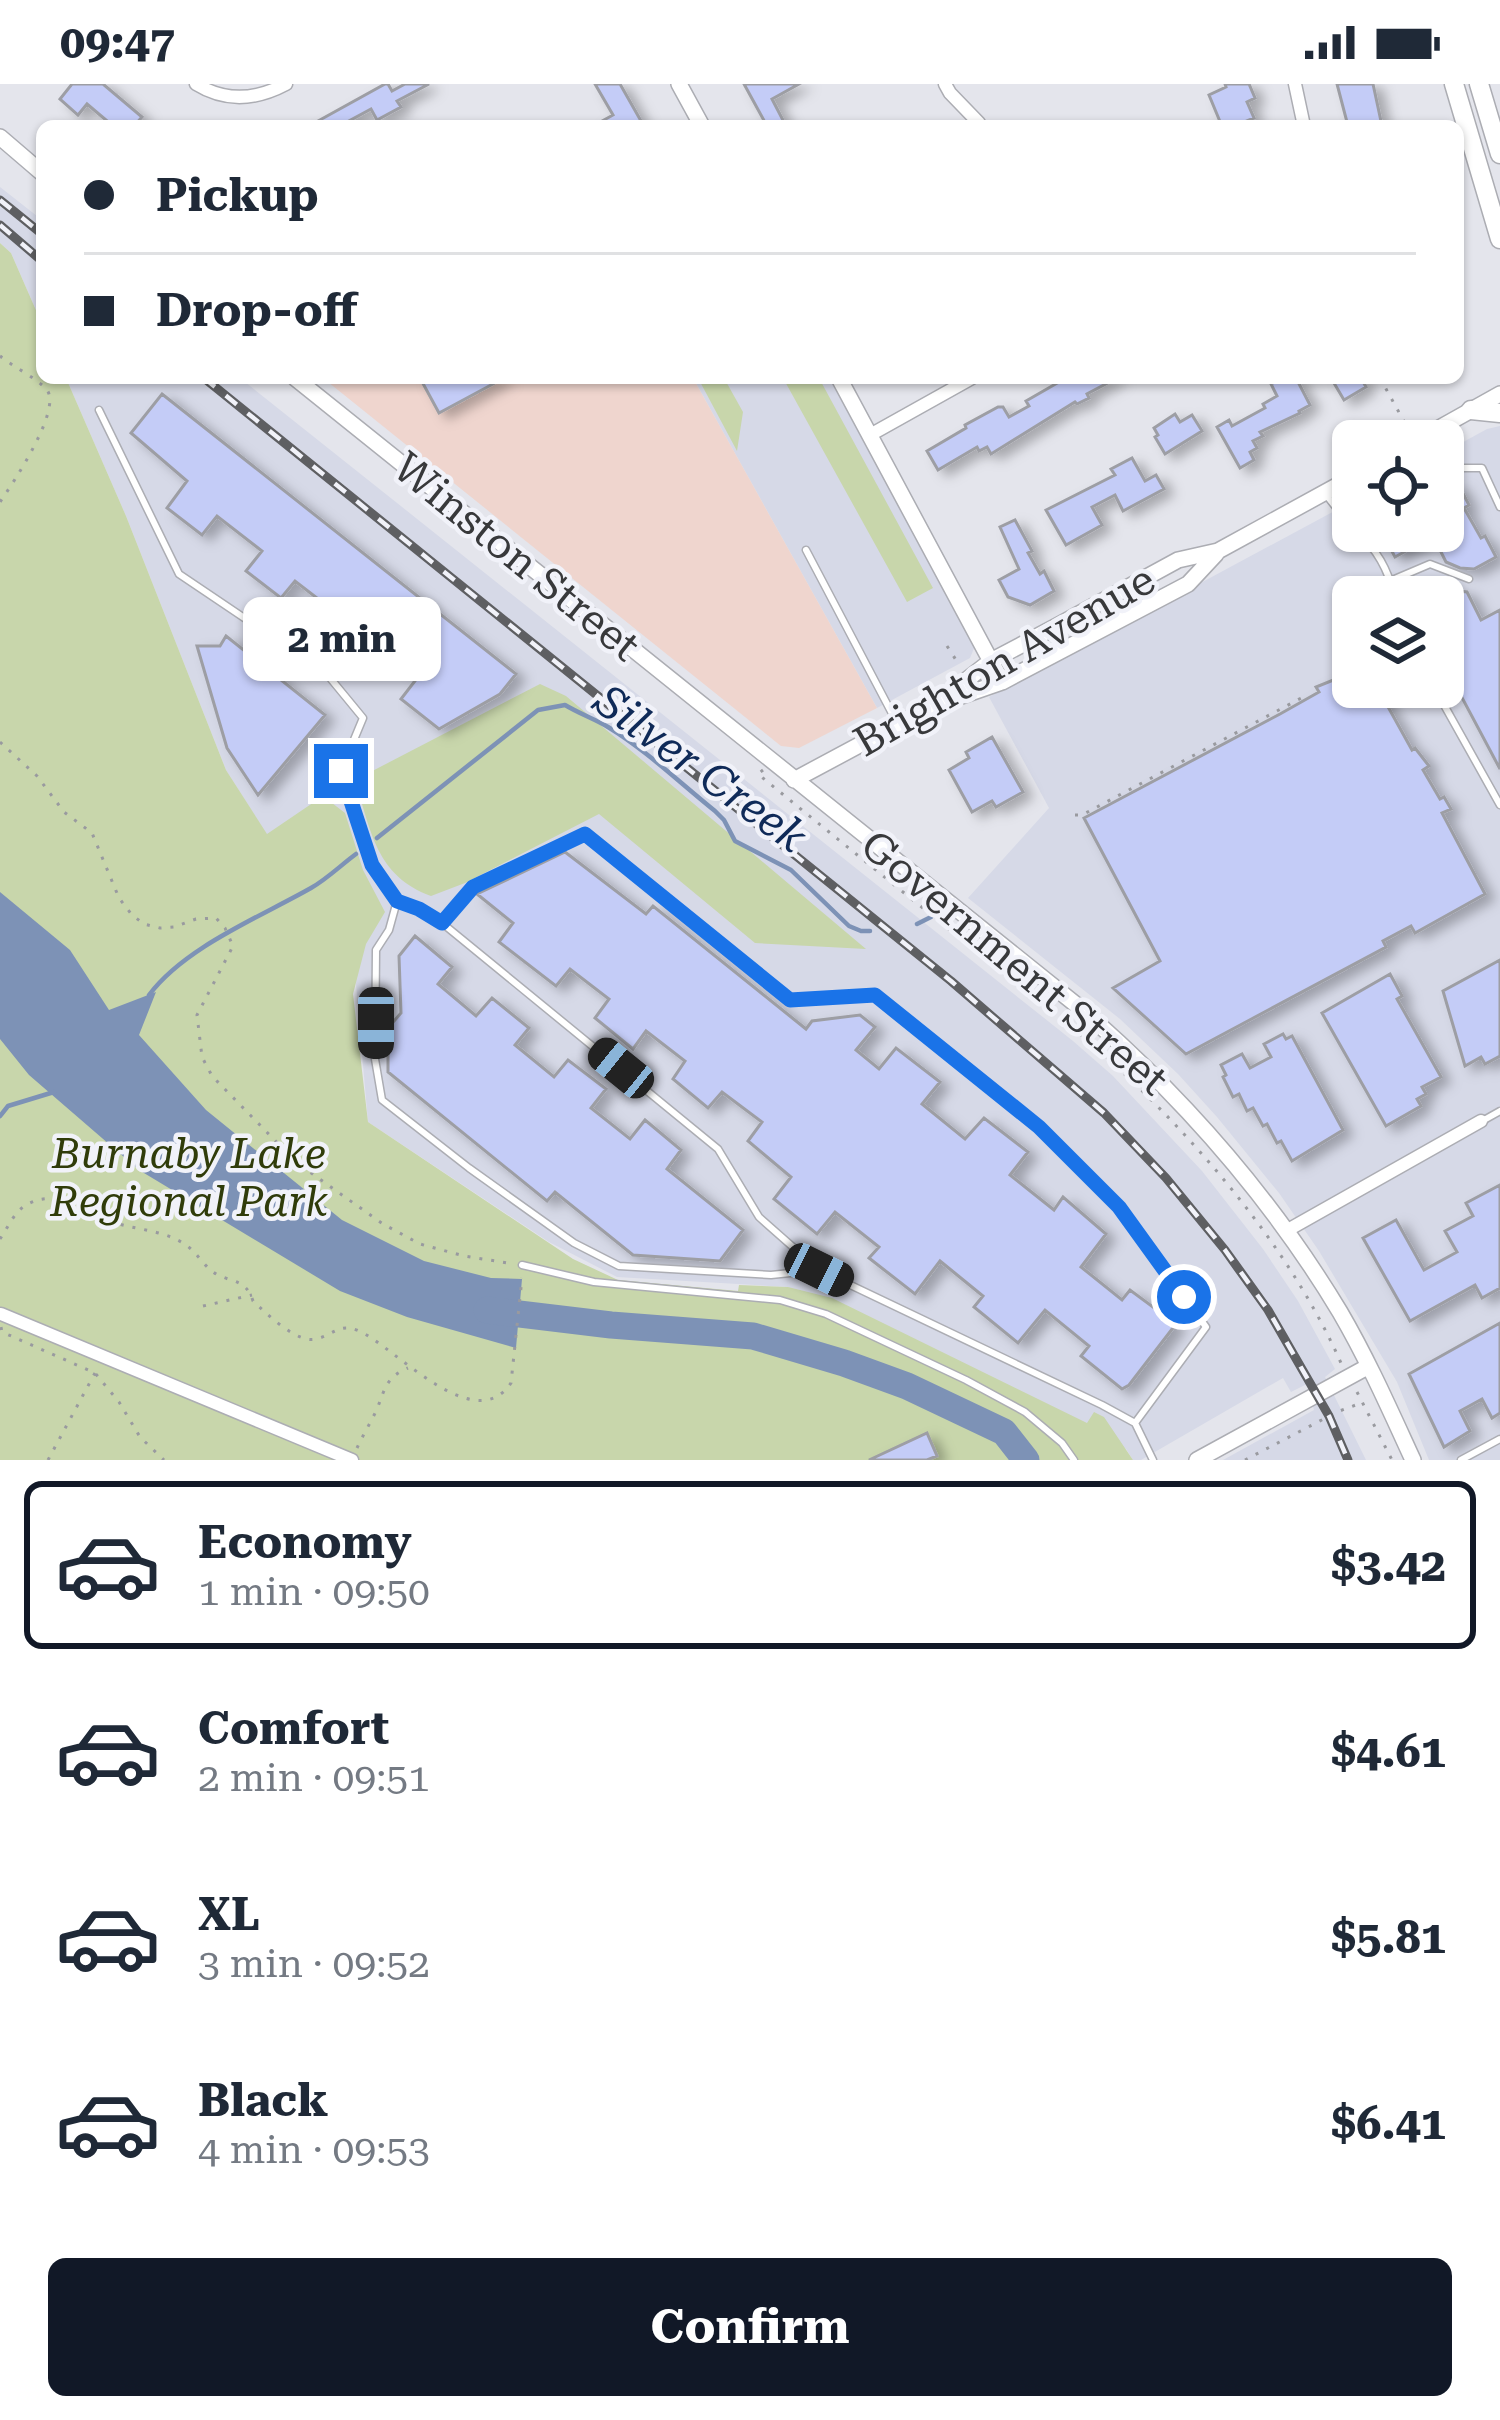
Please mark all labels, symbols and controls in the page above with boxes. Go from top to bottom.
text: 09:47 [60,16,175,69]
text: Pickup [156,169,319,222]
text: Drop-off [156,284,357,337]
map controls [1332,420,1464,708]
button: locate [1332,420,1464,552]
street label: Winston Street [384,442,650,671]
street label: Brighton Avenue [845,554,1163,766]
button: layers [1332,576,1464,708]
callout: 2 min [242,597,440,681]
text: 2 min [288,616,396,662]
water label: Silver Creek [583,673,818,864]
route end [314,744,368,798]
street label: Government Street [852,820,1178,1105]
car [358,987,394,1059]
car [582,1031,660,1105]
park label: Burnaby Lake Regional Park [49,1129,328,1226]
car [779,1238,859,1302]
route start [1157,1270,1211,1324]
icon: car [54,1511,162,1619]
text: Economy [198,1516,412,1569]
text: $3.42 [1331,1539,1446,1592]
text: 1 min · 09:50 [198,1569,430,1615]
icon: car [54,1697,162,1805]
text: Comfort [198,1702,389,1755]
text: $4.61 [1331,1725,1446,1778]
text: 2 min · 09:51 [198,1755,430,1801]
icon: car [54,1883,162,1991]
text: XL [198,1888,260,1941]
text: $5.81 [1331,1911,1446,1964]
text: 3 min · 09:52 [198,1941,430,1987]
icon: car [54,2069,162,2177]
text: Black [198,2074,328,2127]
text: $6.41 [1331,2097,1446,2150]
text: 4 min · 09:53 [198,2127,430,2173]
button: Confirm [48,2258,1452,2396]

